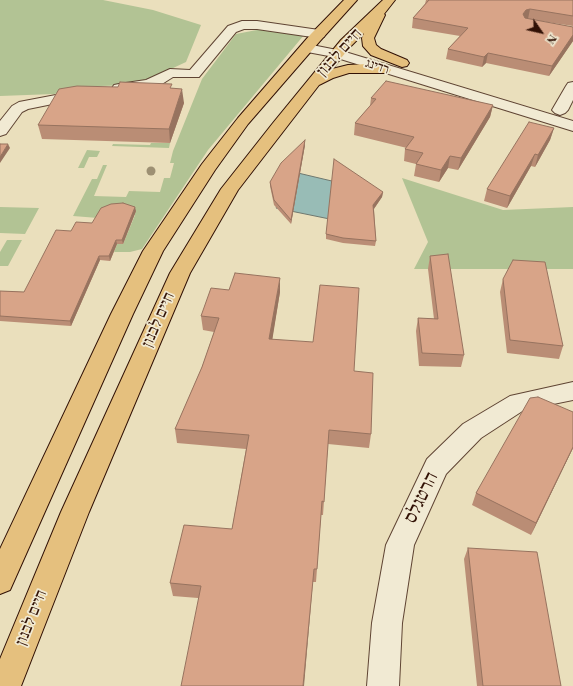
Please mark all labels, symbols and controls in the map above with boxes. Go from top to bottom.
north arrow [521,12,561,52]
street label: חיים לבנון [313,25,367,81]
text: N [543,31,559,46]
street label: רדינג [363,56,391,78]
street label: חיים לבנון [138,289,180,351]
street label: הרטגלס [400,469,444,527]
street label: חיים לבנון [12,587,52,649]

